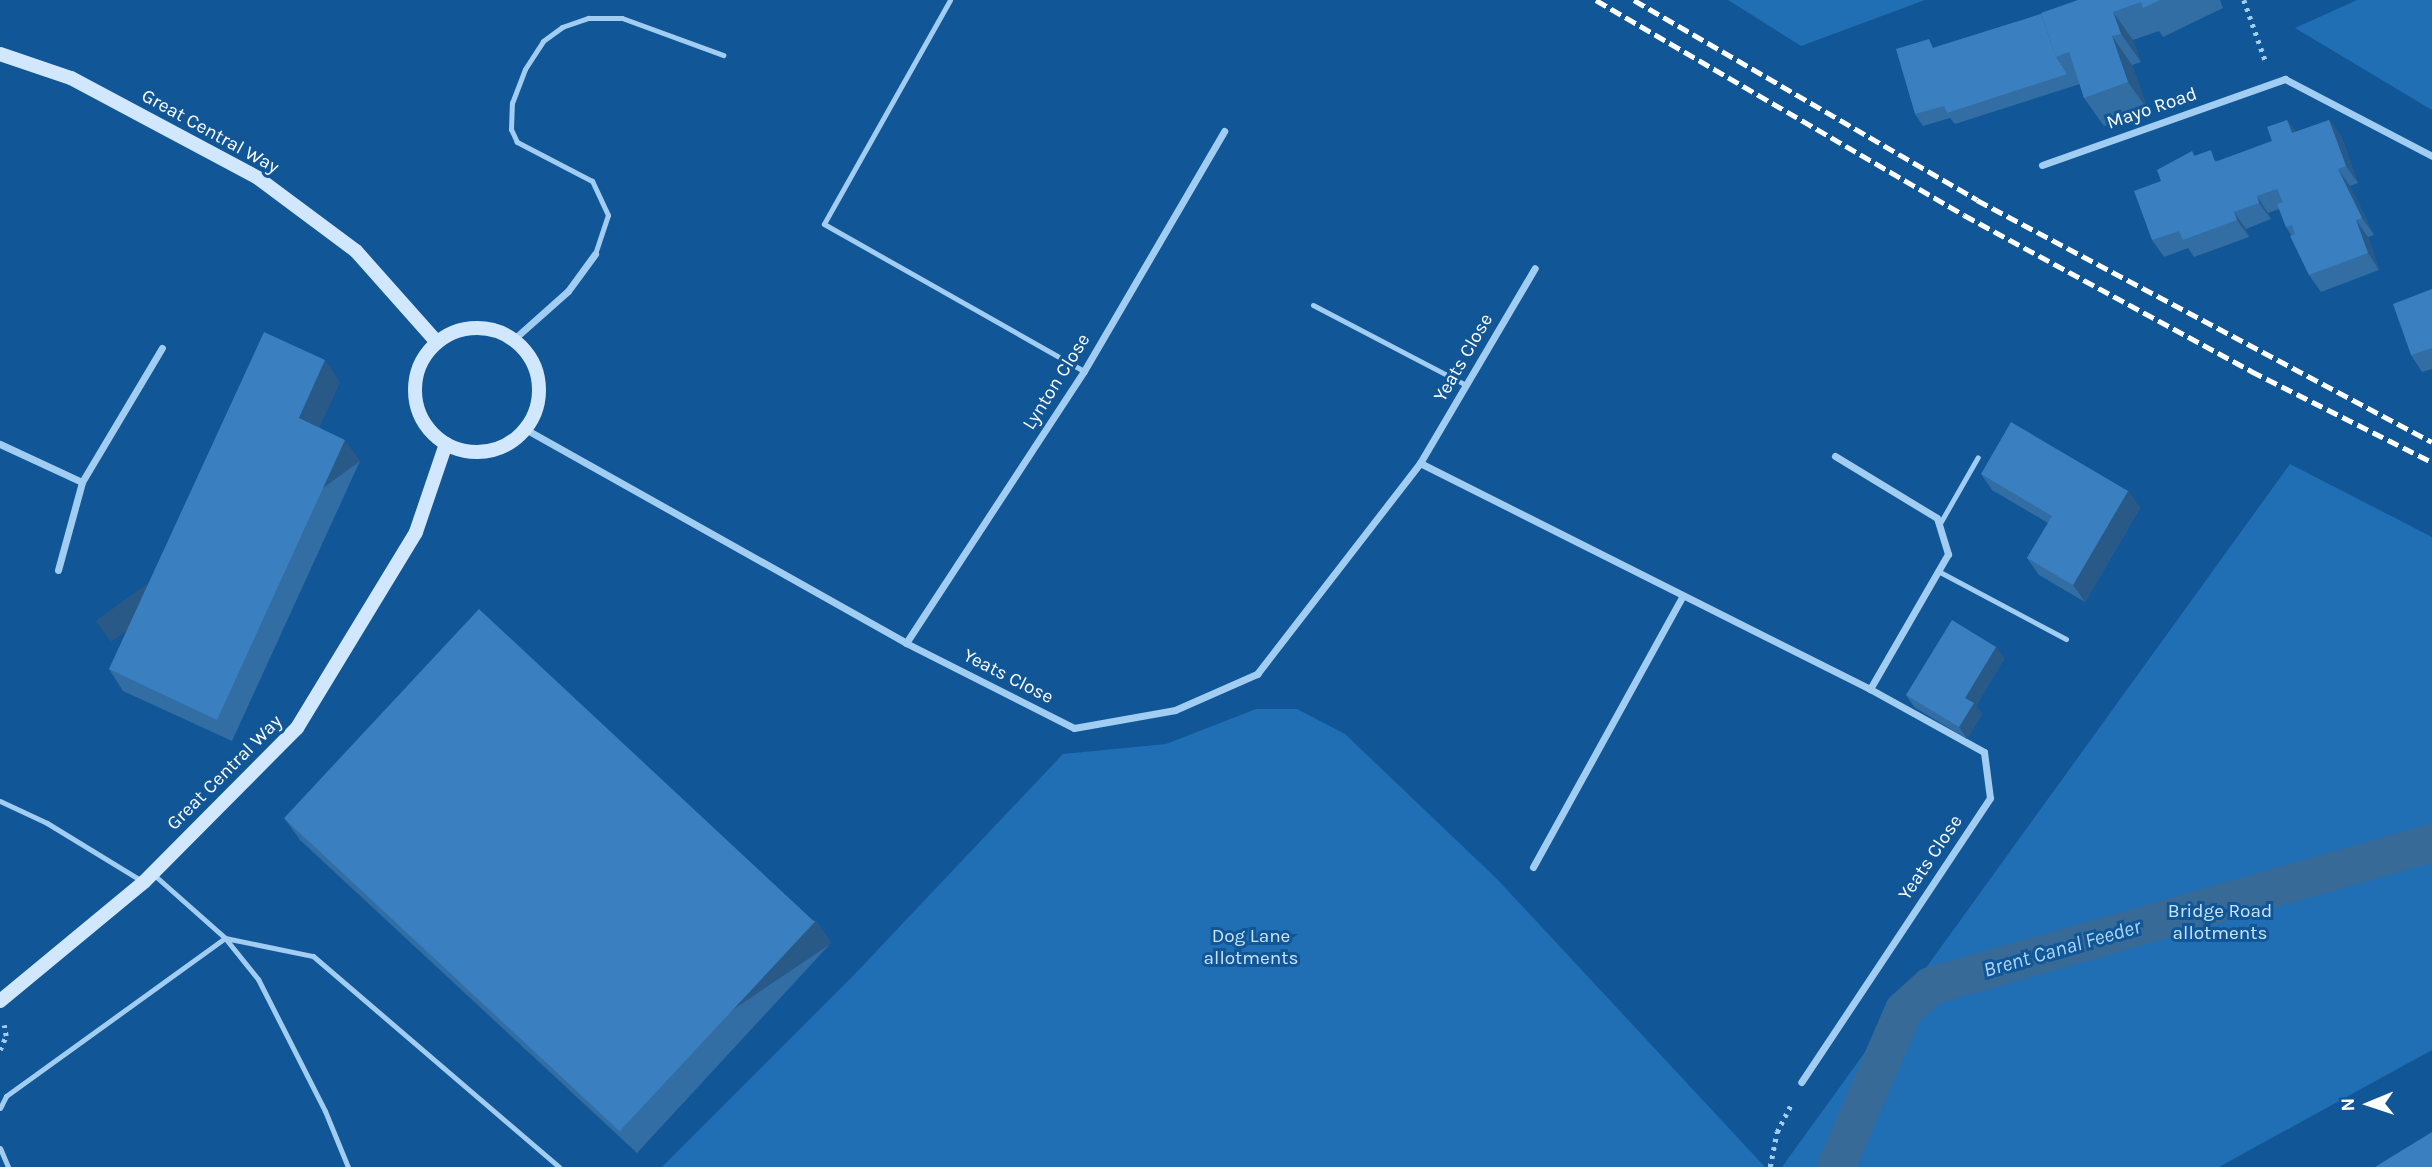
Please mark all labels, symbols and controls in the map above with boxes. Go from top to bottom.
street label: Mayo Road [2104,83,2200,135]
street label: Great Central Way [137,85,283,179]
street label: Yeats Close [1430,310,1498,406]
street label: Lynton Close [1018,330,1096,434]
street label: Yeats Close [959,645,1057,709]
street label: Great Central Way [163,711,287,835]
street label: Yeats Close [1894,811,1968,905]
park label: Bridge Road allotments [2168,901,2272,945]
water label: Brent Canal Feeder [1980,913,2144,983]
park label: Dog Lane allotments [1204,926,1298,970]
north arrow [2334,1069,2404,1139]
text: N [2337,1098,2359,1112]

